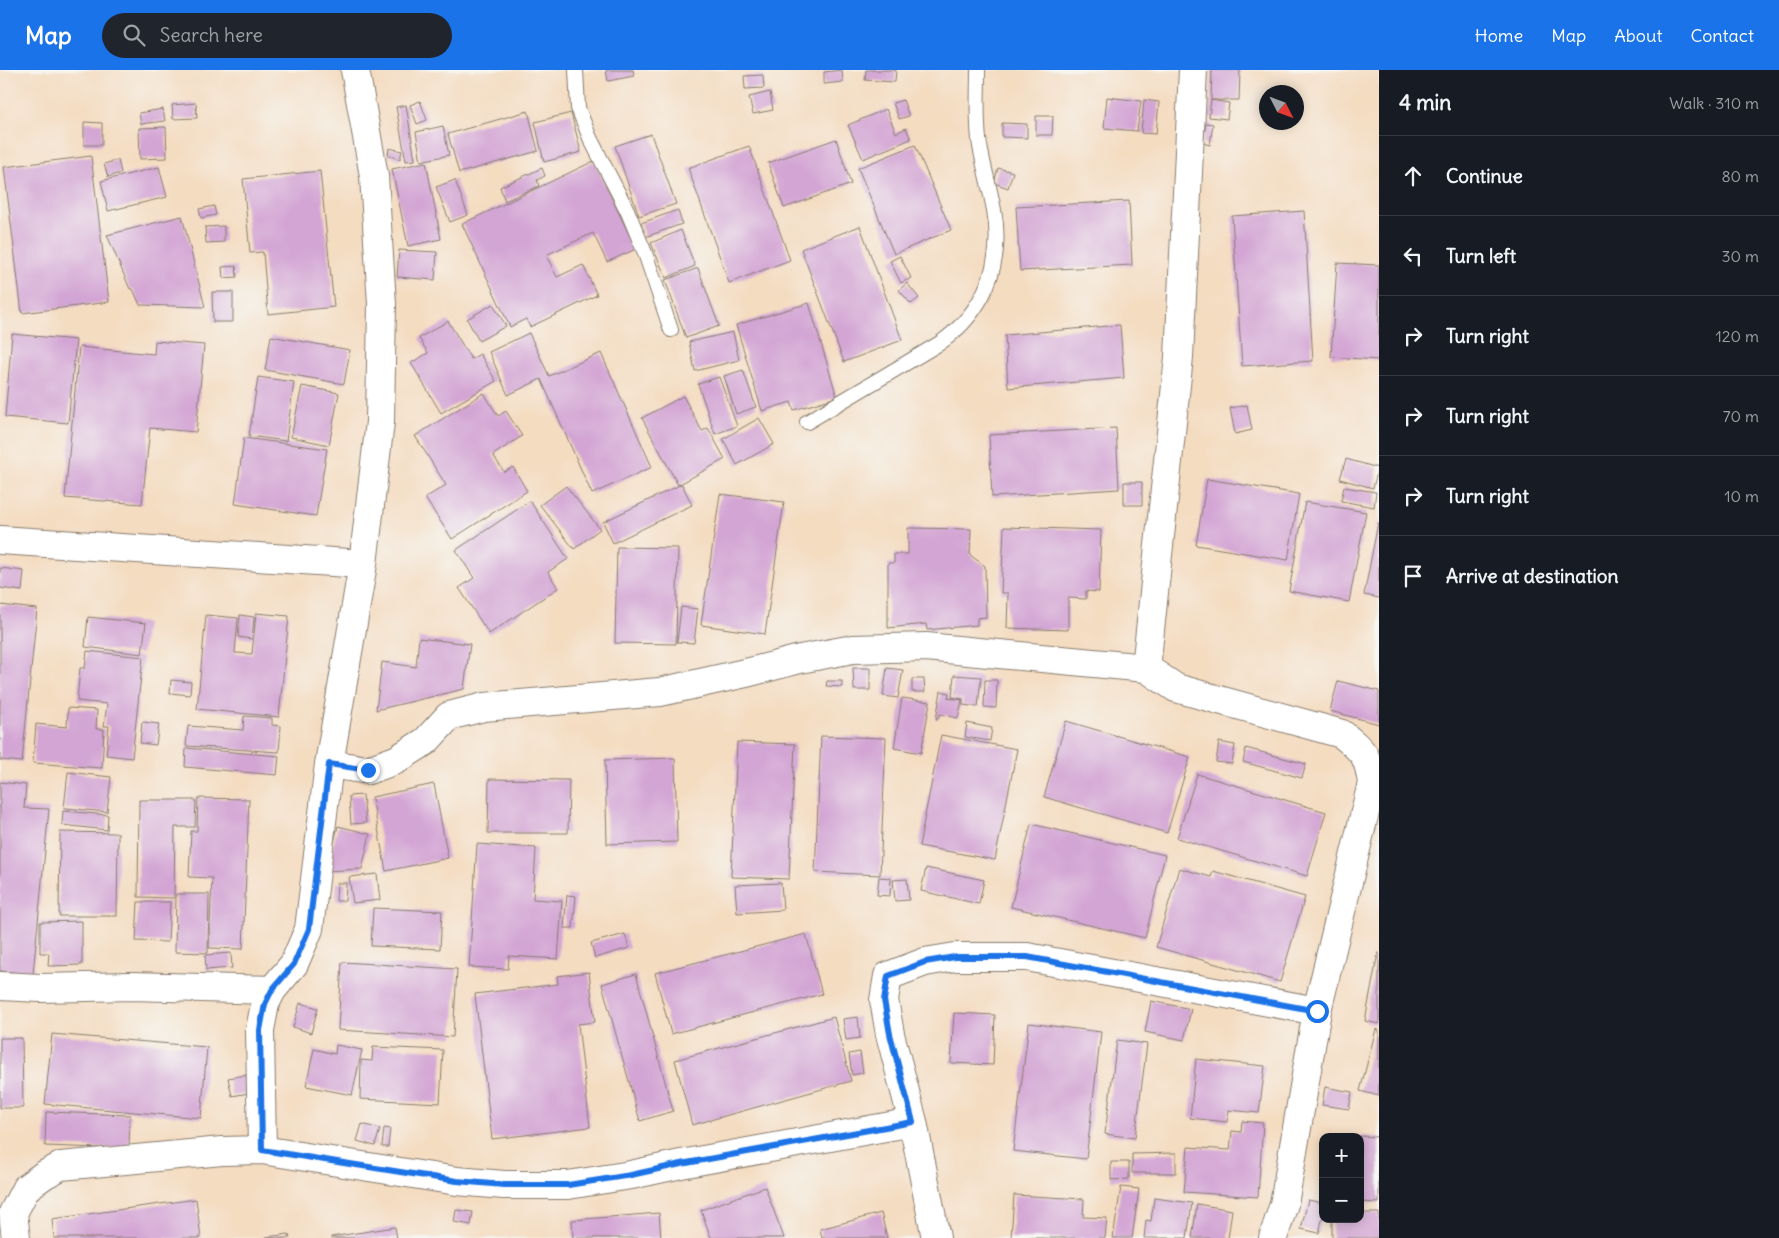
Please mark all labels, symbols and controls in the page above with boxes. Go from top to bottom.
search box [102,13,452,58]
text: Map [25,20,72,50]
icon: search [120,21,148,49]
text: Search here [160,23,263,47]
text: Home [1475,24,1523,47]
text: Map [1551,24,1586,47]
text: About [1614,24,1662,47]
text: Contact [1690,24,1754,47]
north arrow [1259,85,1304,130]
text: 4 min [1399,89,1451,116]
text: Walk · 310 m [1669,93,1759,113]
icon: ahead [1399,162,1427,190]
text: Continue [1446,164,1523,188]
text: 80 m [1721,166,1759,186]
icon: left [1399,242,1427,270]
text: Turn left [1446,244,1516,268]
text: 30 m [1722,246,1759,266]
icon: right [1399,322,1427,350]
text: Turn right [1446,324,1529,348]
text: 120 m [1716,326,1759,346]
icon: right [1399,402,1427,430]
text: Turn right [1446,404,1529,428]
text: 70 m [1723,406,1759,426]
icon: right [1399,482,1427,510]
text: Turn right [1446,484,1529,508]
text: 10 m [1724,486,1759,506]
icon: arrive [1399,562,1427,590]
text: Arrive at destination [1446,564,1619,588]
route end [357,759,380,782]
route start [1306,1000,1329,1023]
map controls [1319,1133,1364,1223]
button: + [1319,1133,1364,1178]
button: − [1319,1178,1364,1223]

